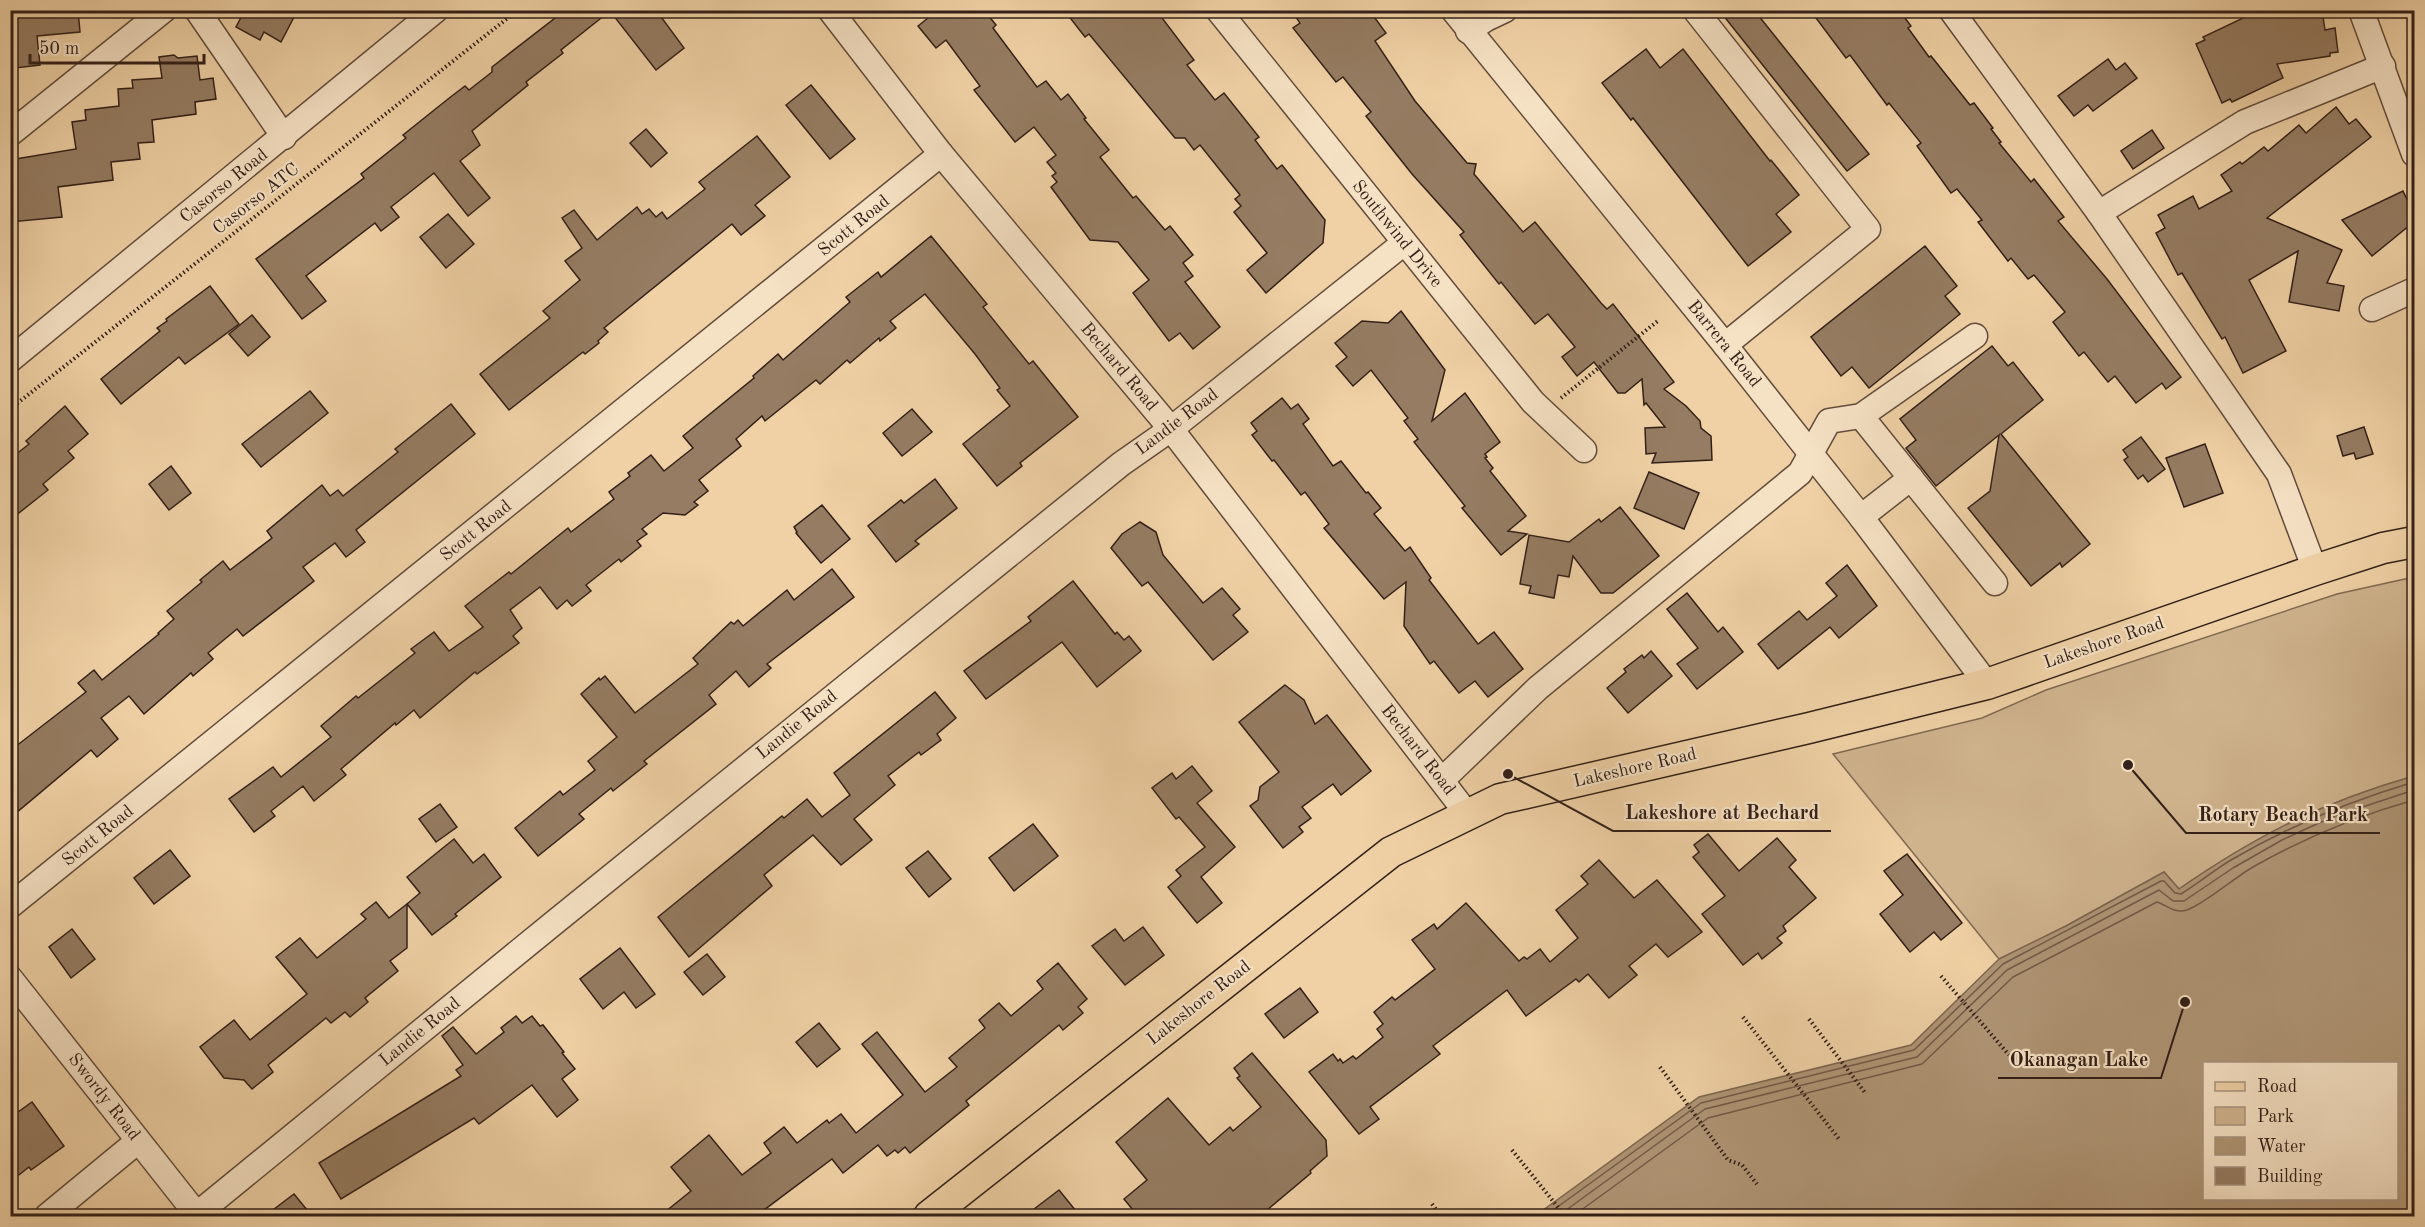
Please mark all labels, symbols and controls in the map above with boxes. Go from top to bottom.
scale bar [30,27,204,65]
text: 50 m [39,40,79,58]
street label: Casorso Road [177,145,271,227]
street label: Casorso ATC [210,160,302,238]
street label: Southwind Drive [1348,177,1446,291]
street label: Scott Road [815,192,893,260]
street label: Barrera Road [1684,297,1764,391]
street label: Bechard Road [1077,319,1161,415]
street label: Landie Road [1132,385,1222,459]
street label: Scott Road [437,497,515,565]
street label: Lakeshore Road [2042,614,2166,672]
street label: Landie Road [753,687,841,763]
street label: Bechard Road [1377,701,1459,799]
street label: Lakeshore Road [1572,745,1698,791]
callout: Lakeshore at Bechard [1613,793,1831,831]
callout: Rotary Beach Park [2186,795,2380,833]
street label: Scott Road [59,802,137,870]
text: Lakeshore at Bechard [1625,804,1820,824]
text: Rotary Beach Park [2198,806,2368,826]
street label: Lakeshore Road [1144,957,1254,1049]
street label: Landie Road [376,994,464,1070]
callout: Okanagan Lake [1998,1040,2161,1078]
street label: Swordy Road [65,1050,143,1144]
text: Okanagan Lake [2009,1051,2149,1071]
legend [2203,1062,2398,1200]
text: Road [2257,1078,2297,1096]
text: Park [2257,1108,2294,1126]
text: Water [2257,1138,2306,1156]
text: Building [2257,1168,2323,1186]

